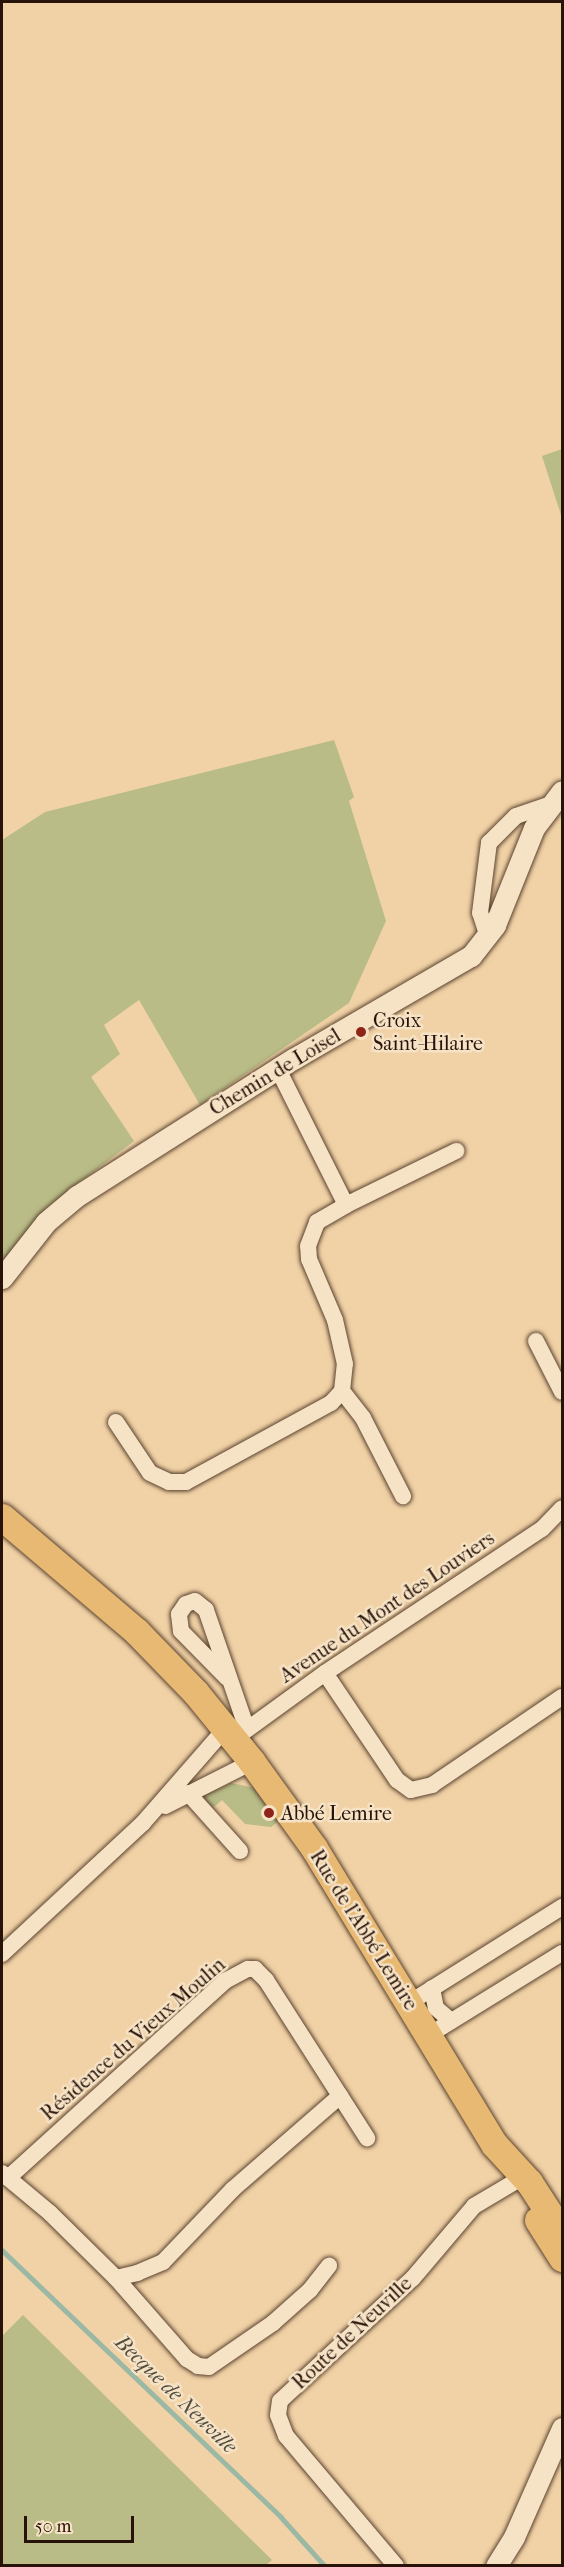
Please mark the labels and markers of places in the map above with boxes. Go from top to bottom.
place label: Croix Saint-Hilaire [373,1008,483,1055]
marker: Croix Saint-Hilaire [354,1025,368,1039]
place label: Abbé Lemire [281,1801,392,1825]
marker: Abbé Lemire [262,1806,276,1820]

